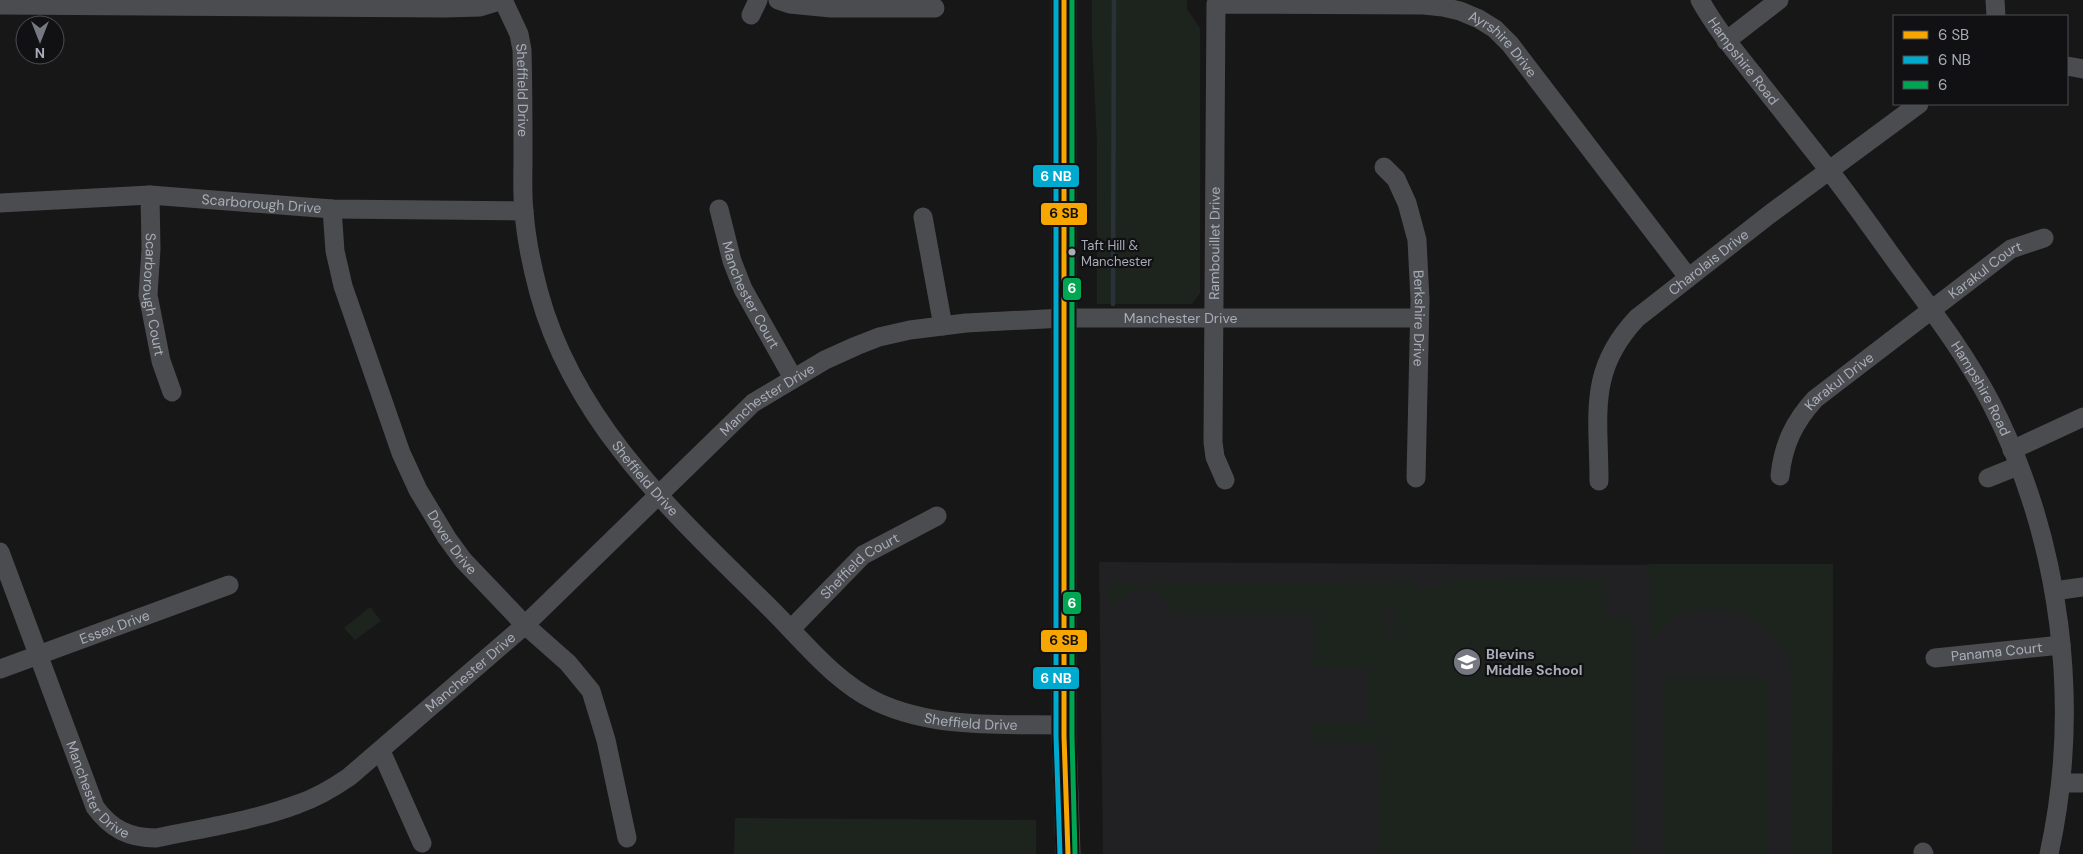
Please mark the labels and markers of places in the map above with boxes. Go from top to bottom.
place label: Taft Hill & Manchester [1081,237,1152,270]
marker: Taft Hill & Manchester [1067,247,1077,257]
place label: Blevins Middle School [1486,645,1582,679]
school or university icon: Blevins Middle School [1452,647,1482,677]

